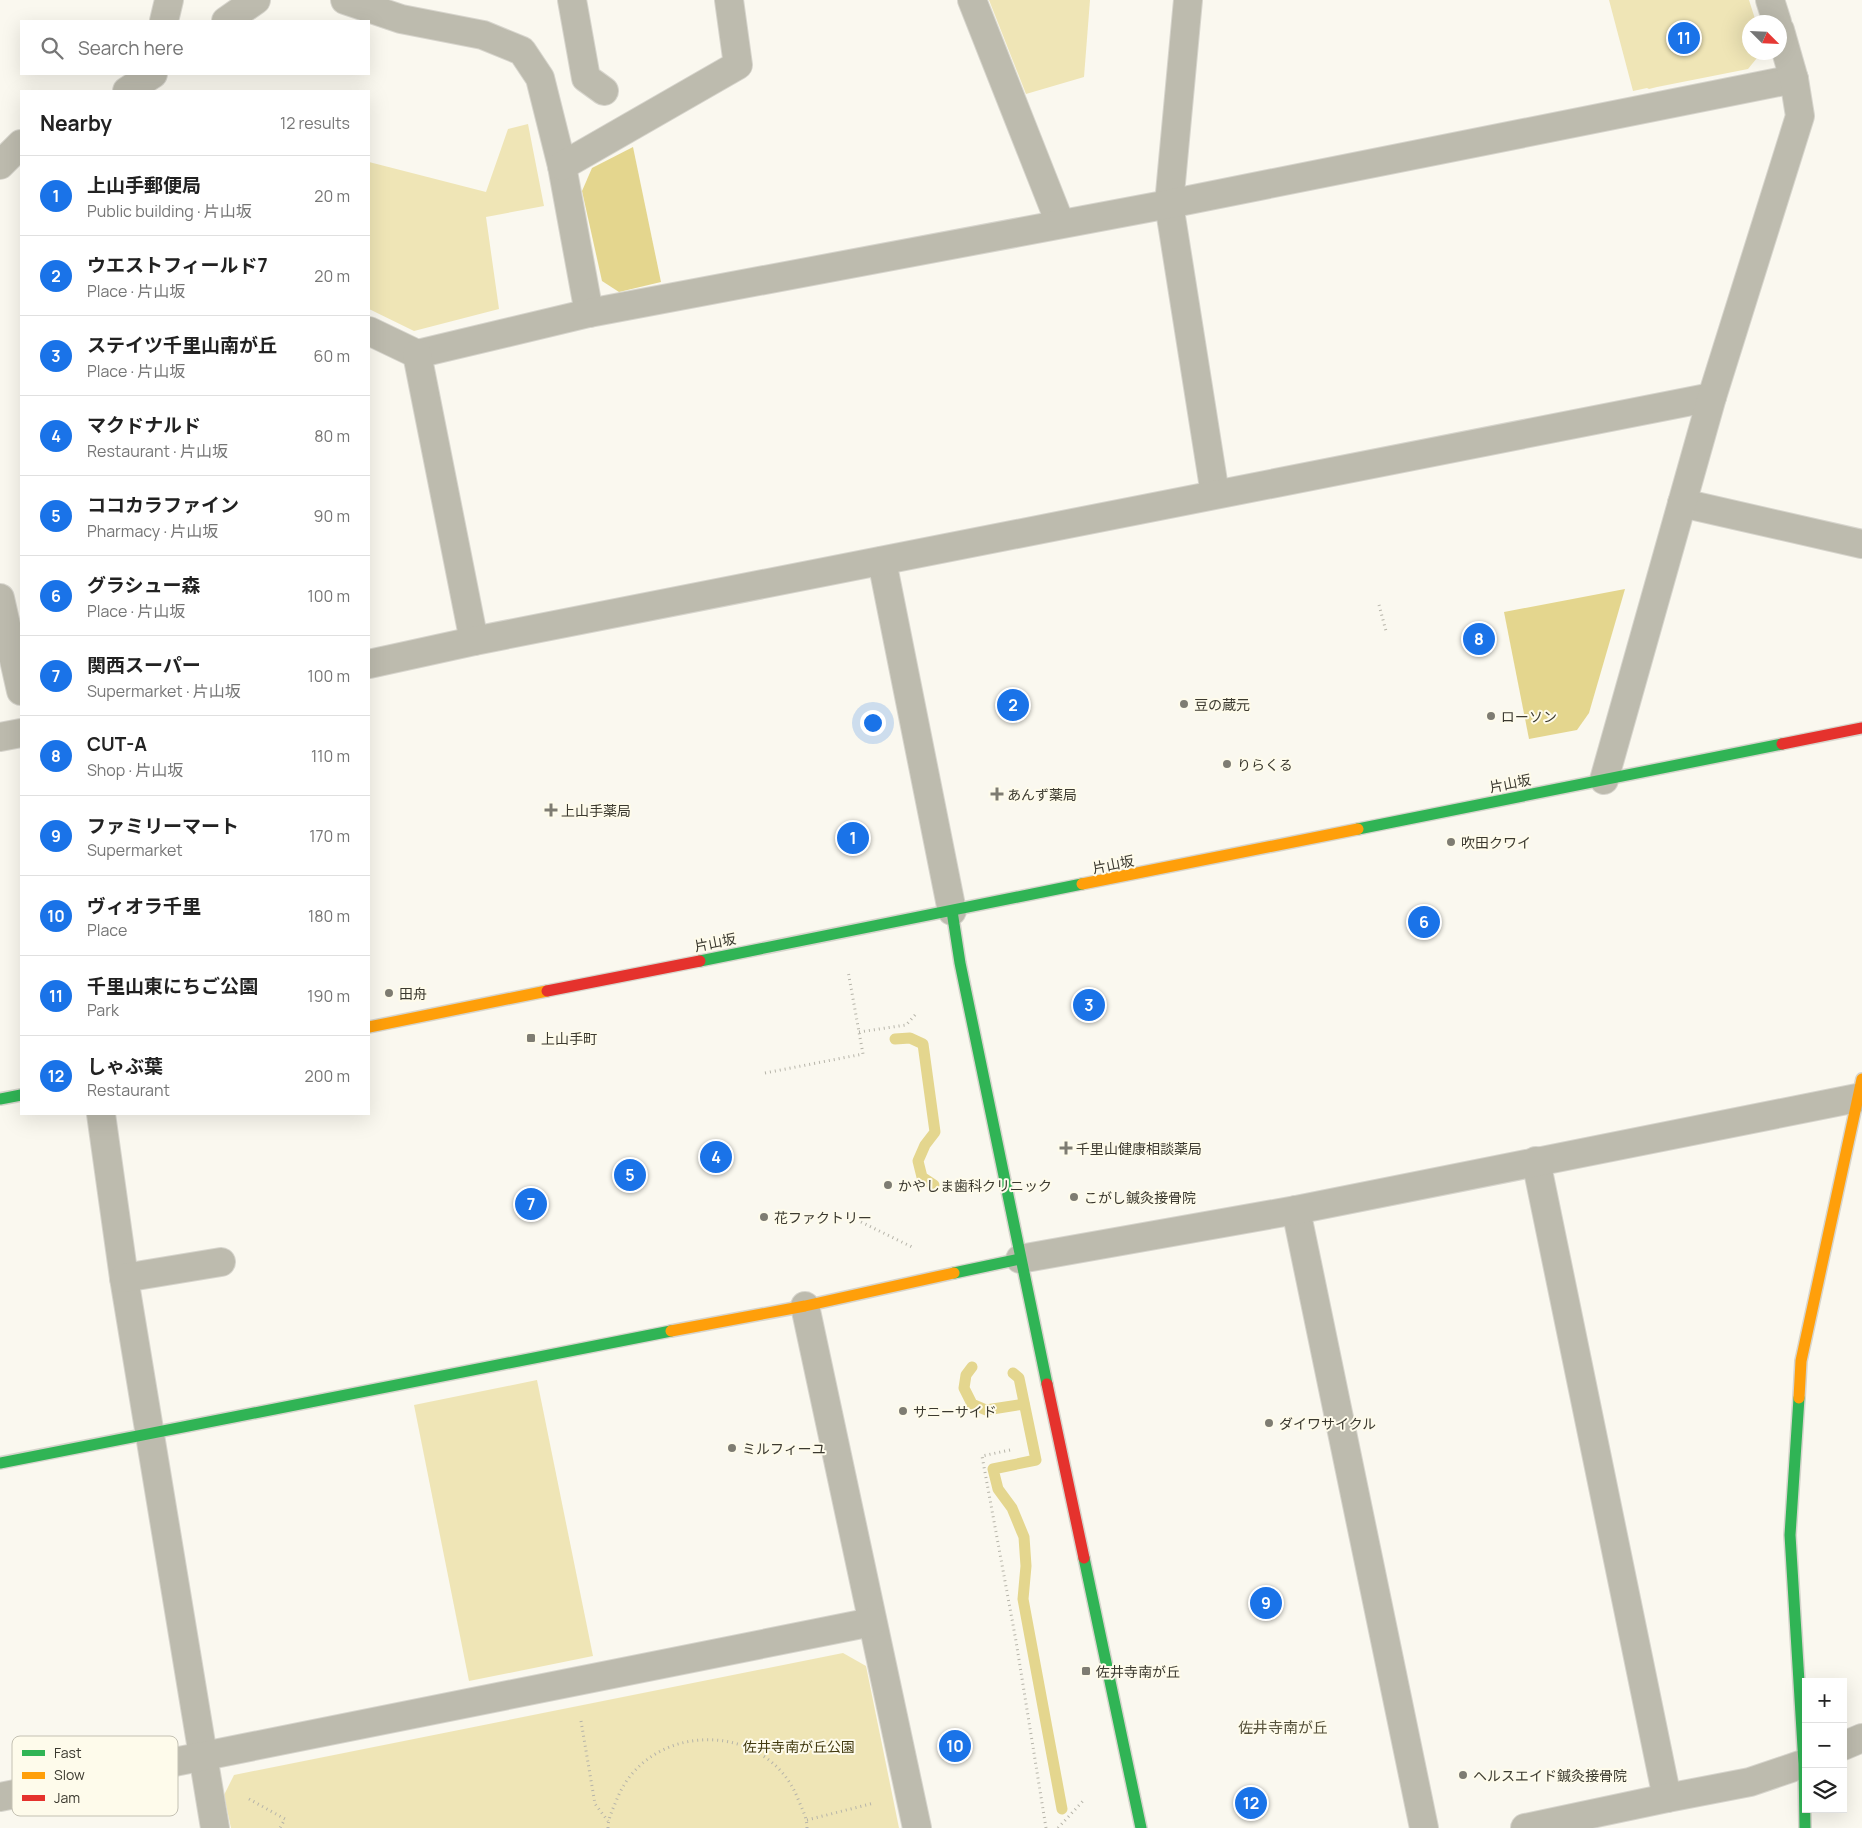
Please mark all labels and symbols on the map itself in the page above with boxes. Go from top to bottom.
north arrow [1742,15,1787,60]
pin: 11 [1668,19,1700,57]
pin: 8 [1463,620,1495,658]
pin: 2 [997,686,1029,724]
place label: 豆の蔵元 [1194,695,1250,714]
marker: 豆の蔵元 [1178,698,1190,710]
place label: ローソン [1501,707,1557,726]
your location [860,710,886,736]
marker: ローソン [1485,710,1497,722]
place label: りらくる [1237,755,1293,774]
marker: りらくる [1221,758,1233,770]
street label: 片山坂 [1488,770,1532,796]
place label: あんず薬局 [1007,785,1077,804]
marker: あんず薬局 [991,788,1003,800]
place label: 上山手薬局 [561,801,631,820]
marker: 上山手薬局 [545,804,557,816]
pin: 1 [837,819,869,857]
place label: 吹田クワイ [1461,833,1531,852]
marker: 吹田クワイ [1445,836,1457,848]
street label: 片山坂 [1091,851,1135,877]
pin: 6 [1408,903,1440,941]
street label: 片山坂 [693,929,737,955]
place label: 田舟 [399,984,427,1003]
pin: 3 [1073,986,1105,1024]
marker: 田舟 [383,987,395,999]
place label: 上山手町 [541,1029,597,1048]
marker: 上山手町 [525,1032,537,1044]
pin: 4 [700,1138,732,1176]
place label: 千里山健康相談薬局 [1076,1139,1202,1158]
marker: 千里山健康相談薬局 [1060,1142,1072,1154]
pin: 5 [614,1156,646,1194]
place label: かやしま歯科クリニック [898,1176,1052,1195]
marker: かやしま歯科クリニック [882,1179,894,1191]
pin: 7 [515,1185,547,1223]
place label: こがし鍼灸接骨院 [1084,1188,1196,1207]
marker: こがし鍼灸接骨院 [1068,1191,1080,1203]
place label: 花ファクトリー [774,1208,872,1227]
marker: 花ファクトリー [758,1211,770,1223]
place label: サニーサイド [913,1402,997,1421]
marker: サニーサイド [897,1405,909,1417]
place label: ダイワサイクル [1279,1414,1376,1433]
marker: ダイワサイクル [1263,1417,1275,1429]
place label: ミルフィーユ [742,1439,826,1458]
marker: ミルフィーユ [726,1442,738,1454]
pin: 9 [1250,1584,1282,1622]
place label: 佐井寺南が丘 [1096,1662,1180,1681]
marker: 佐井寺南が丘 [1080,1665,1092,1677]
district label: 佐井寺南が丘 [1238,1717,1328,1738]
pin: 10 [939,1727,971,1765]
legend [12,1736,178,1816]
park label: 佐井寺南が丘公園 [743,1737,855,1756]
text: Fast [54,1743,82,1762]
text: Slow [54,1765,85,1784]
place label: ヘルスエイド鍼灸接骨院 [1473,1766,1627,1785]
marker: ヘルスエイド鍼灸接骨院 [1457,1769,1469,1781]
pin: 12 [1235,1784,1267,1822]
text: Jam [54,1788,80,1807]

